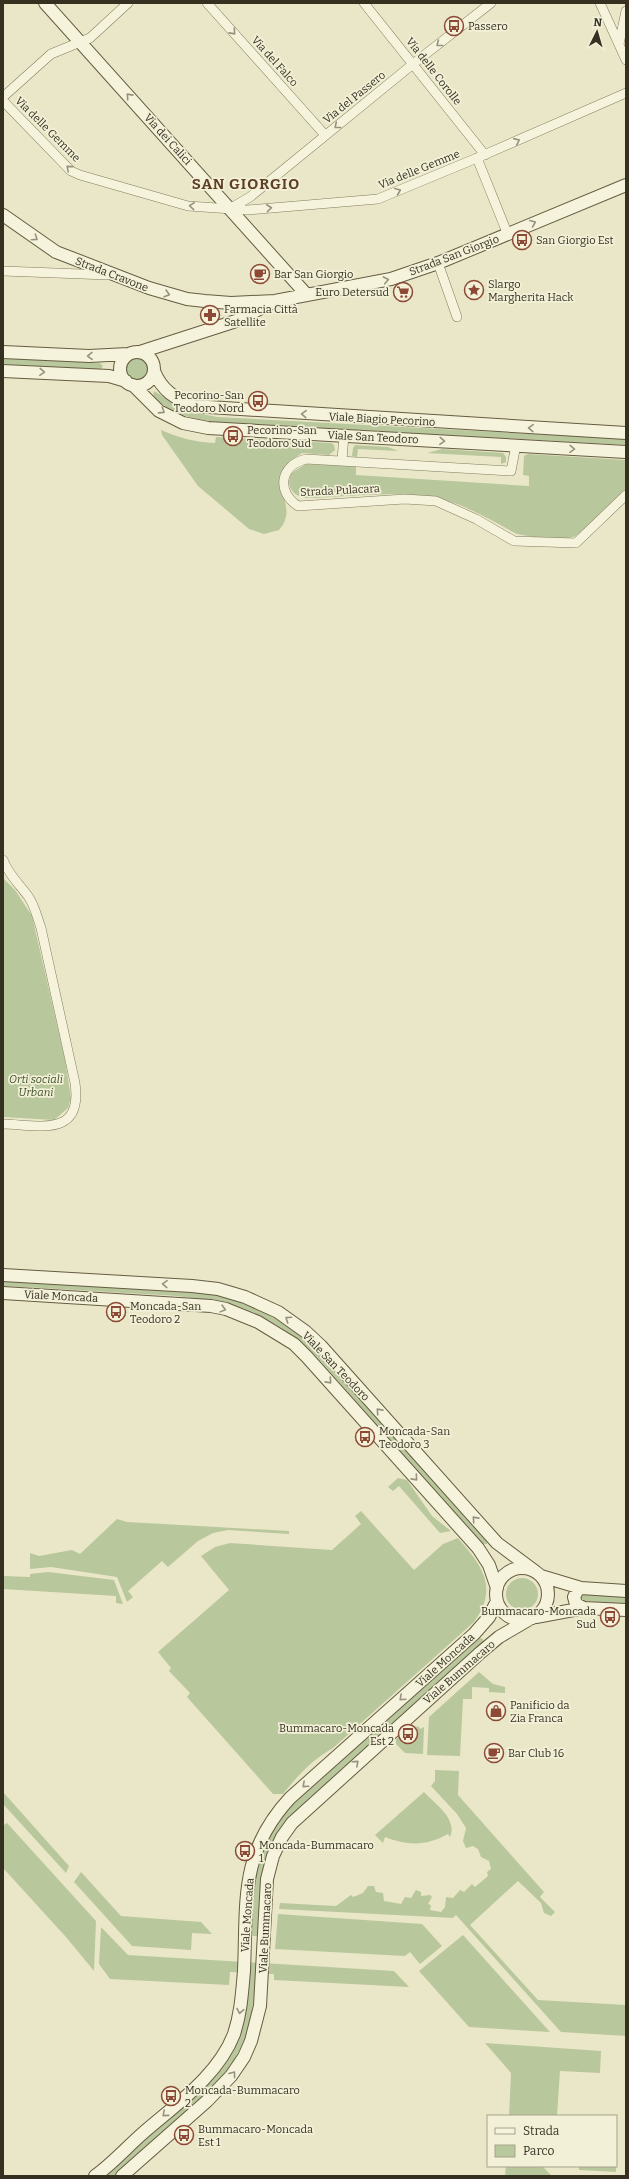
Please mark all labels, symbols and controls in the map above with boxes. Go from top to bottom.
north arrow [577,12,617,52]
bus stop icon: Passero [443,15,465,37]
text: N [593,16,603,29]
place label: Passero [468,20,508,33]
one-way arrow [228,27,236,35]
street label: Via del Falco [249,34,301,89]
street label: Via delle Corolle [403,35,464,108]
one-way arrow [436,39,443,46]
street label: Via del Passero [321,68,388,126]
one-way arrow [127,93,134,101]
street label: Via delle Gemme [12,94,83,165]
street label: Via dei Calici [141,111,195,168]
one-way arrow [335,121,342,128]
one-way arrow [514,137,521,145]
street label: Via delle Gemme [377,147,462,192]
one-way arrow [66,165,73,172]
district label: SAN GIORGIO [192,175,300,193]
one-way arrow [394,187,401,195]
one-way arrow [189,202,195,211]
one-way arrow [266,203,273,212]
one-way arrow [529,220,536,228]
bus stop icon: San Giorgio Est [511,229,533,251]
street label: Strada San Giorgio [407,232,501,279]
one-way arrow [31,233,38,241]
place label: San Giorgio Est [536,234,614,247]
street label: Strada Cravone [73,255,150,294]
cafe icon: Bar San Giorgio [249,263,271,285]
place label: Bar San Giorgio [274,268,353,281]
one-way arrow [383,276,389,284]
place label: Slargo Margherita Hack [488,278,574,304]
place icon: Slargo Margherita Hack [463,279,485,301]
supermarket icon: Euro Detersud [392,281,414,303]
place label: Euro Detersud [315,286,389,299]
one-way arrow [163,289,170,298]
place label: Farmacia Città Satellite [224,303,298,329]
pharmacy icon: Farmacia Città Satellite [199,304,221,326]
one-way arrow [87,352,93,360]
one-way arrow [39,368,45,377]
place label: Pecorino-San Teodoro Nord [174,389,244,415]
bus stop icon: Pecorino-San Teodoro Nord [247,390,269,412]
one-way arrow [158,407,165,414]
one-way arrow [301,410,307,419]
street label: Viale Biagio Pecorino [328,410,436,429]
one-way arrow [528,423,534,432]
place label: Pecorino-San Teodoro Sud [247,424,317,450]
bus stop icon: Pecorino-San Teodoro Sud [222,425,244,447]
street label: Viale San Teodoro [327,429,419,446]
one-way arrow [439,437,445,445]
one-way arrow [569,444,575,453]
street label: Strada Pulacara [300,482,380,499]
park label: Orti sociali Urbani [9,1073,63,1099]
one-way arrow [162,1280,168,1288]
street label: Viale Moncada [23,1288,98,1305]
place label: Moncada-San Teodoro 2 [130,1300,201,1326]
bus stop icon: Moncada-San Teodoro 2 [105,1301,127,1323]
one-way arrow [219,1304,226,1313]
one-way arrow [286,1317,293,1324]
street label: Viale San Teodoro [299,1329,372,1404]
one-way arrow [324,1376,331,1384]
one-way arrow [377,1409,384,1416]
place label: Moncada-San Teodoro 3 [379,1425,450,1451]
bus stop icon: Moncada-San Teodoro 3 [354,1426,376,1448]
one-way arrow [410,1473,418,1481]
one-way arrow [473,1516,480,1524]
place label: Bummacaro-Moncada Sud [481,1605,596,1631]
bus stop icon: Bummacaro-Moncada Sud [599,1606,621,1628]
street label: Viale Moncada [413,1631,477,1690]
street label: Viale Bummacaro [421,1638,498,1707]
one-way arrow [399,1693,407,1701]
place label: Panificio da Zia Franca [510,1699,569,1725]
shop icon: Panificio da Zia Franca [485,1700,507,1722]
place label: Bummacaro-Moncada Est 2 [279,1722,394,1748]
bus stop icon: Bummacaro-Moncada Est 2 [397,1723,419,1745]
cafe icon: Bar Club 16 [483,1742,505,1764]
place label: Bar Club 16 [508,1747,564,1760]
one-way arrow [351,1761,359,1768]
one-way arrow [302,1780,310,1787]
place label: Moncada-Bummacaro 1 [259,1839,374,1865]
bus stop icon: Moncada-Bummacaro 1 [234,1840,256,1862]
street label: Viale Moncada [238,1877,257,1953]
street label: Viale Bummacaro [257,1882,274,1974]
one-way arrow [236,2008,245,2014]
one-way arrow [228,2071,235,2078]
place label: Moncada-Bummacaro 2 [185,2084,300,2110]
bus stop icon: Moncada-Bummacaro 2 [160,2085,182,2107]
one-way arrow [162,2109,170,2116]
legend [487,2115,617,2167]
place label: Bummacaro-Moncada Est 1 [198,2123,313,2149]
bus stop icon: Bummacaro-Moncada Est 1 [173,2124,195,2146]
text: Strada [523,2124,560,2138]
text: Parco [523,2144,554,2158]

